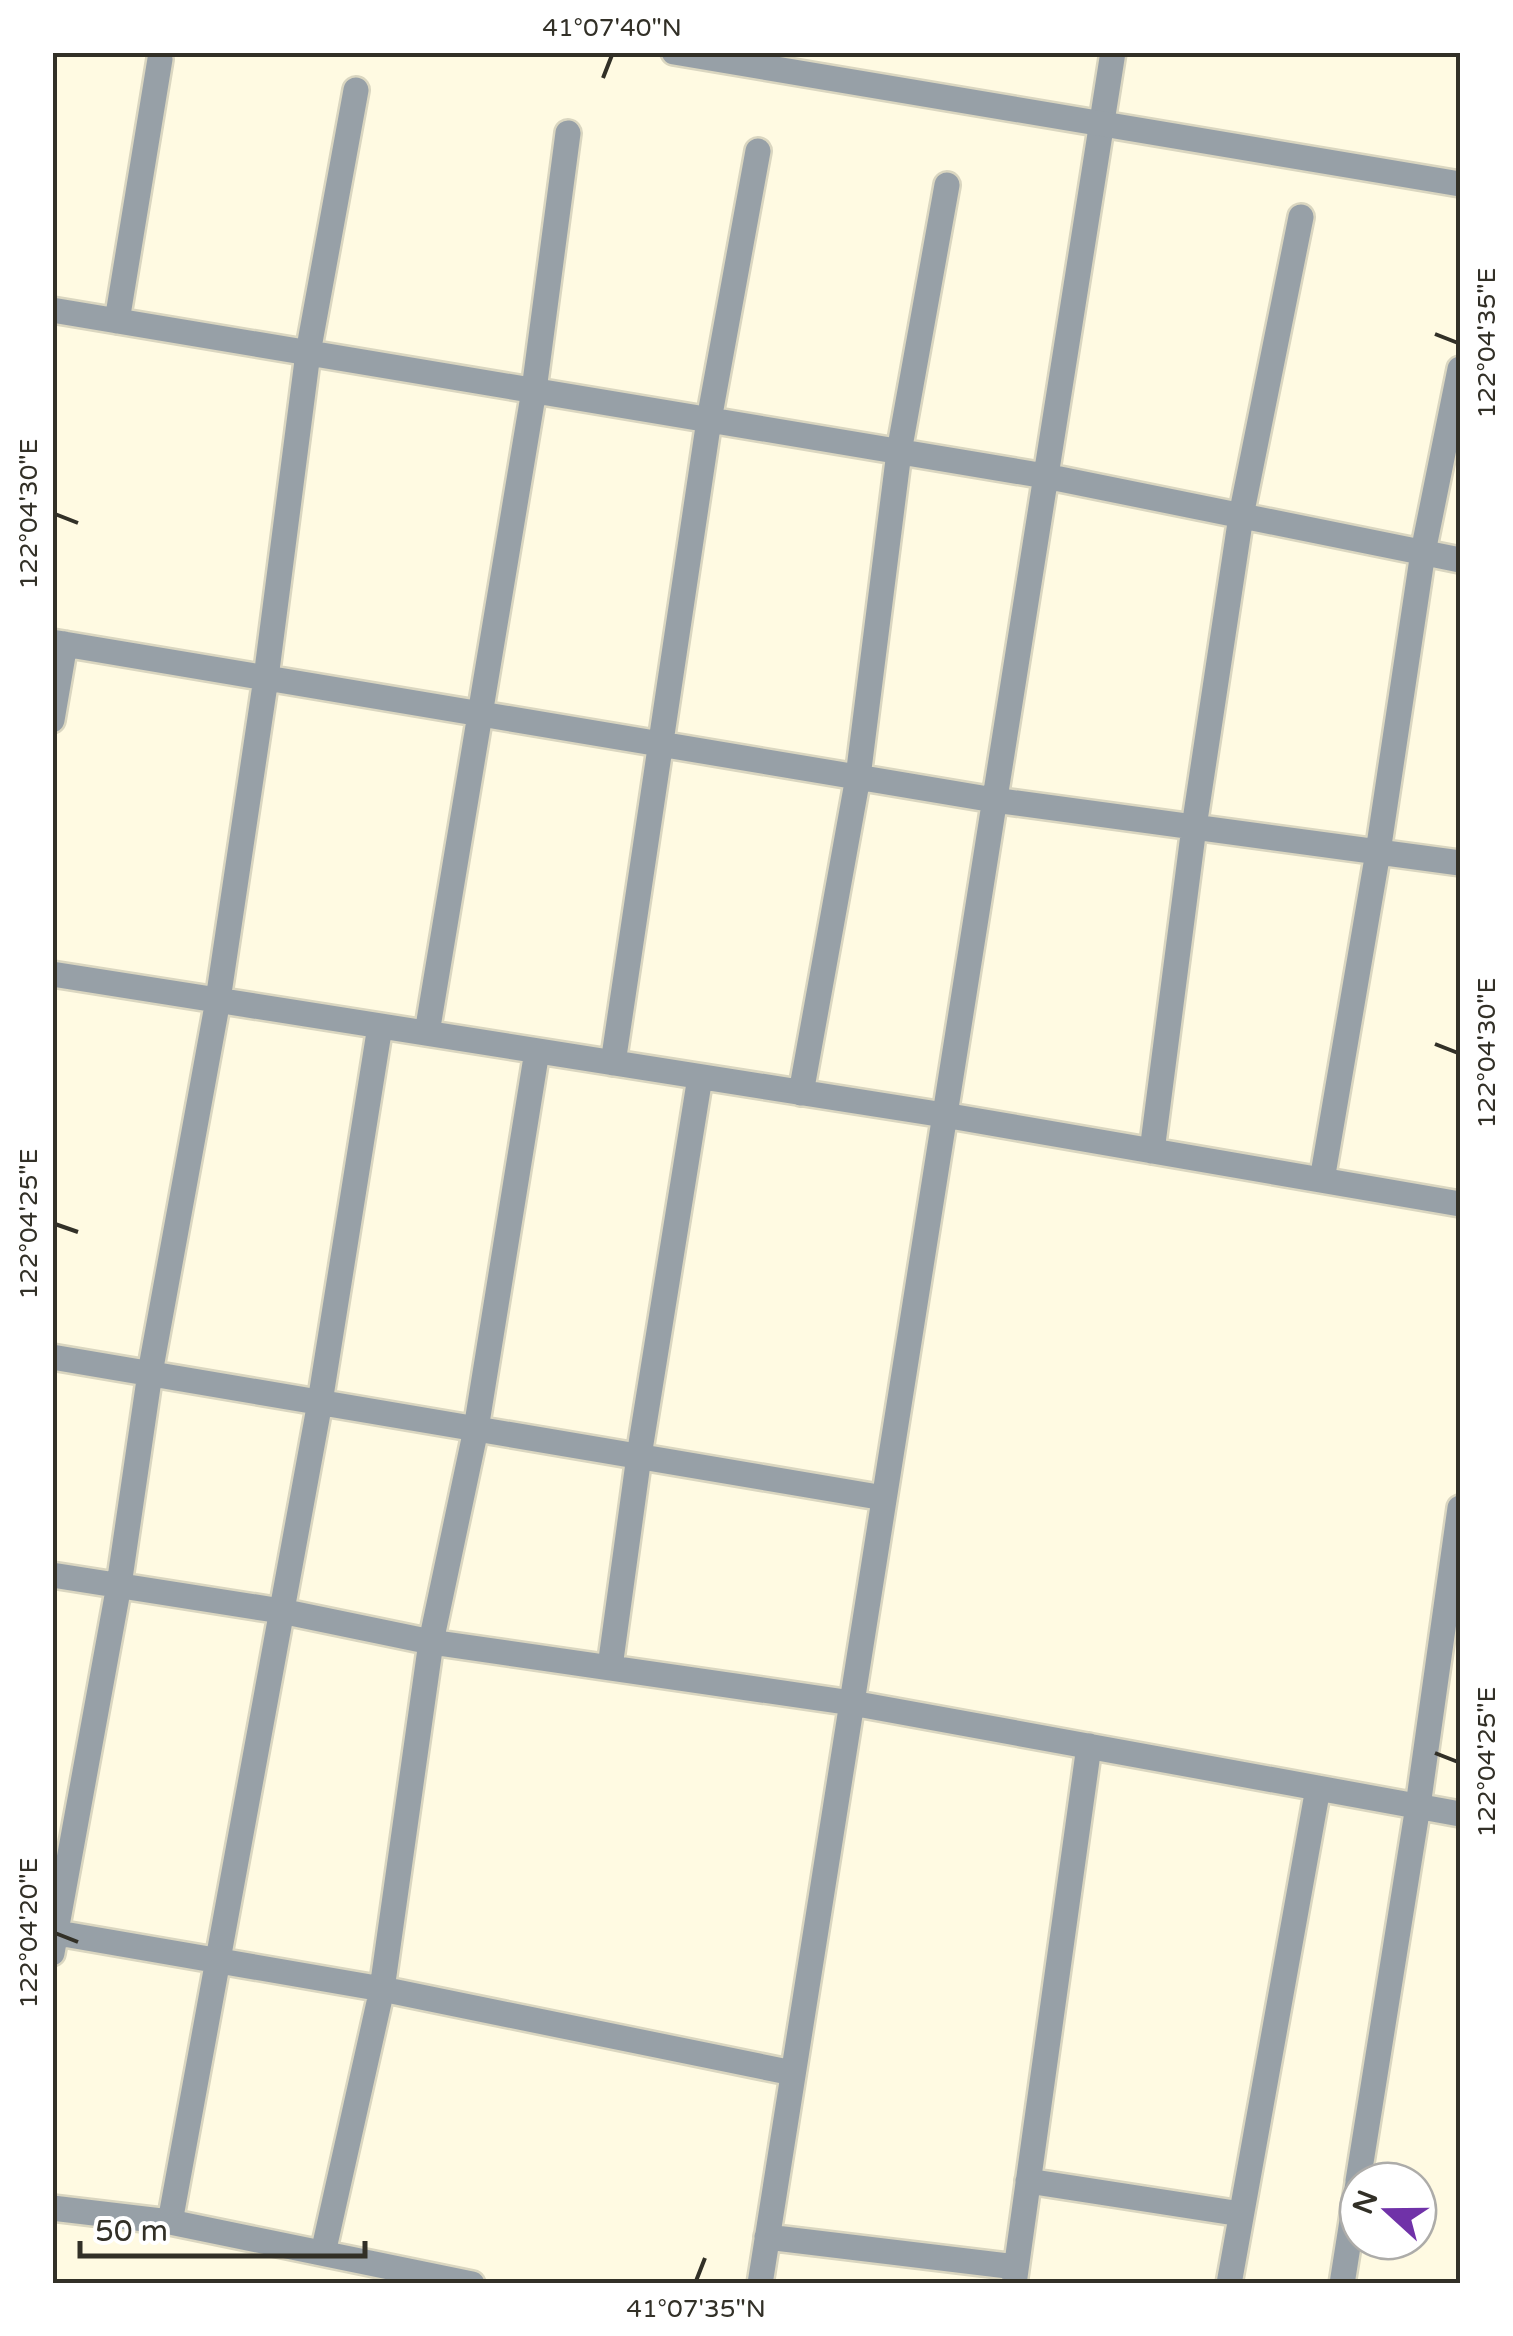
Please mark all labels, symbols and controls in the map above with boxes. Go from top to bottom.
text: 41°07'40"N [542,13,682,43]
text: 122°04'35"E [1472,267,1502,419]
text: 122°04'30"E [14,438,44,590]
text: 122°04'30"E [1472,977,1502,1129]
text: 122°04'25"E [14,1148,44,1300]
text: 122°04'25"E [1472,1686,1502,1838]
text: 122°04'20"E [14,1857,44,2009]
north arrow [1338,2161,1438,2261]
text: N [1346,2186,1385,2219]
scale bar [80,2196,365,2258]
text: 50 m [95,2213,168,2250]
text: 41°07'35"N [626,2294,766,2324]

